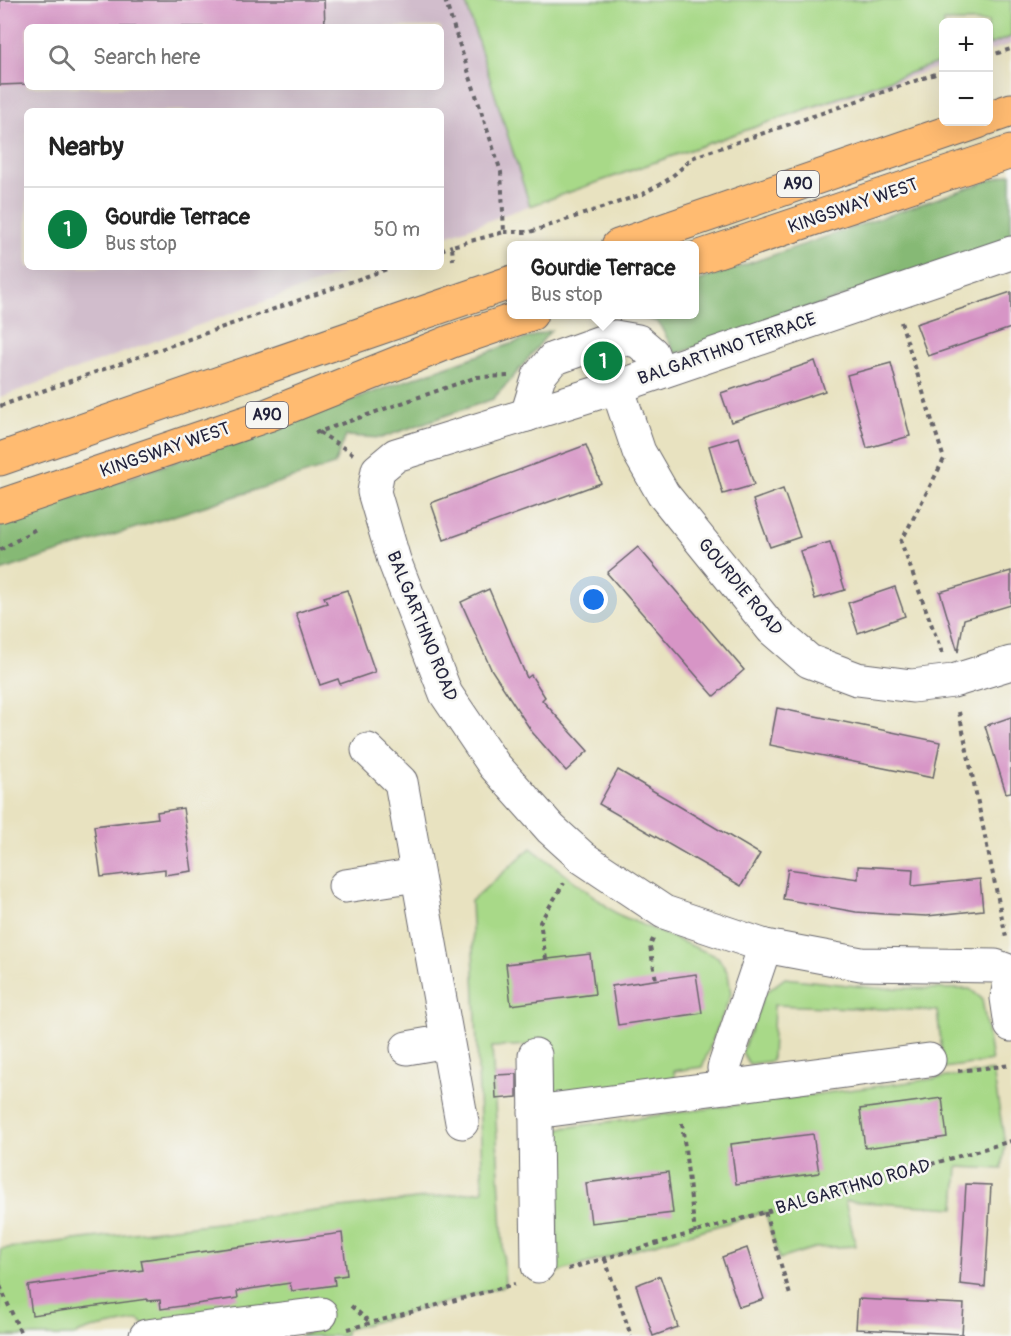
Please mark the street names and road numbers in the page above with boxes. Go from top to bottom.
road number: A90 [777,171,819,197]
street label: KINGSWAY WEST [785,173,921,239]
street label: BALGARTHNO TERRACE [635,308,819,390]
road number: A90 [246,402,288,428]
street label: KINGSWAY WEST [97,417,233,483]
street label: GOURDIE ROAD [693,534,787,640]
street label: BALGARTHNO ROAD [381,548,463,704]
street label: BALGARTHNO ROAD [773,1154,933,1220]

